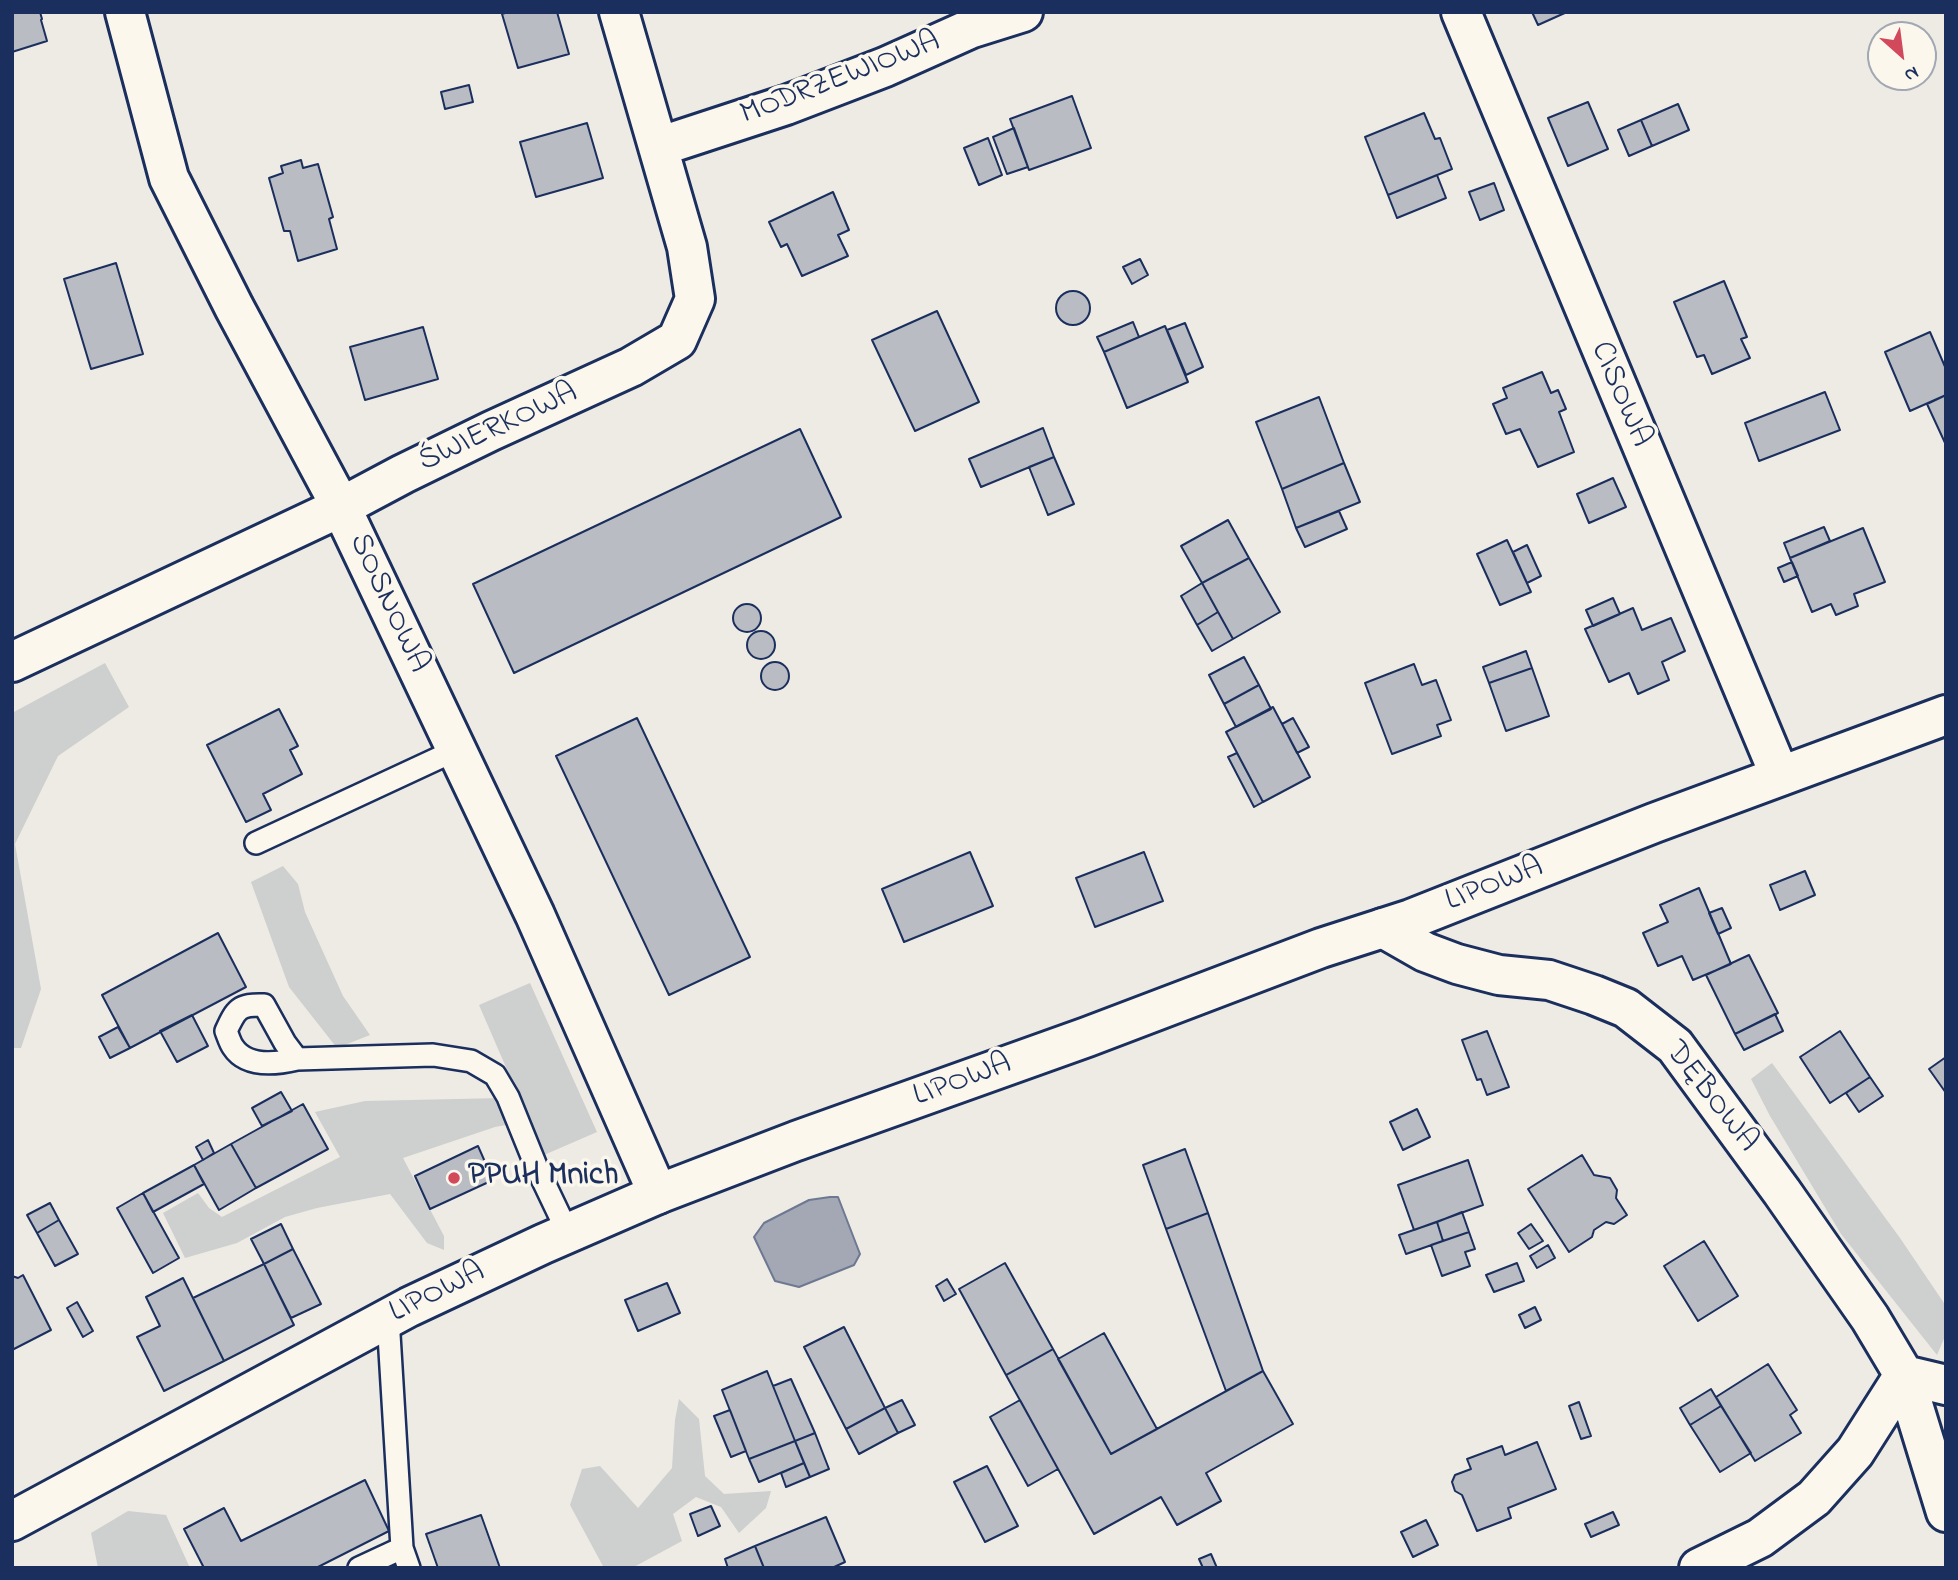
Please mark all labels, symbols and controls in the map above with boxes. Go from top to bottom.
north arrow [1867,21,1937,91]
street label: MODRZEWIOWA [736,24,946,136]
text: N [1899,58,1923,88]
street label: CISOWA [1580,336,1658,454]
street label: ŚWIERKOWA [413,375,585,483]
street label: SOSNOWA [338,528,436,680]
street label: LIPOWA [1441,850,1549,922]
street label: DĘBOWA [1655,1035,1765,1161]
street label: LIPOWA [909,1047,1017,1117]
place label: PPUH Mnich [468,1159,618,1197]
marker: PPUH Mnich [446,1170,462,1186]
street label: LIPOWA [384,1254,492,1334]

